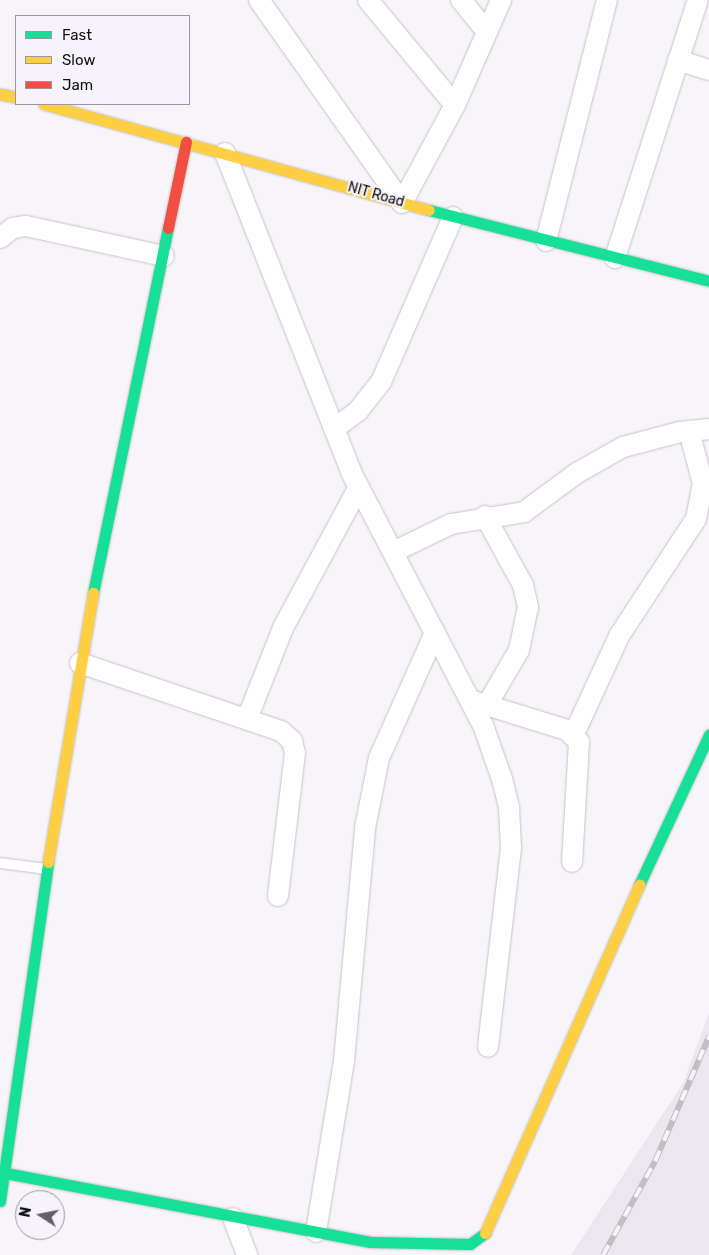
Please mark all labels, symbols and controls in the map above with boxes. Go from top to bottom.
legend [15,15,190,105]
text: Fast [62,26,92,44]
text: Slow [62,51,95,69]
text: Jam [62,76,93,94]
street label: NIT Road [346,179,406,211]
north arrow [15,1190,65,1240]
text: N [16,1206,35,1219]

